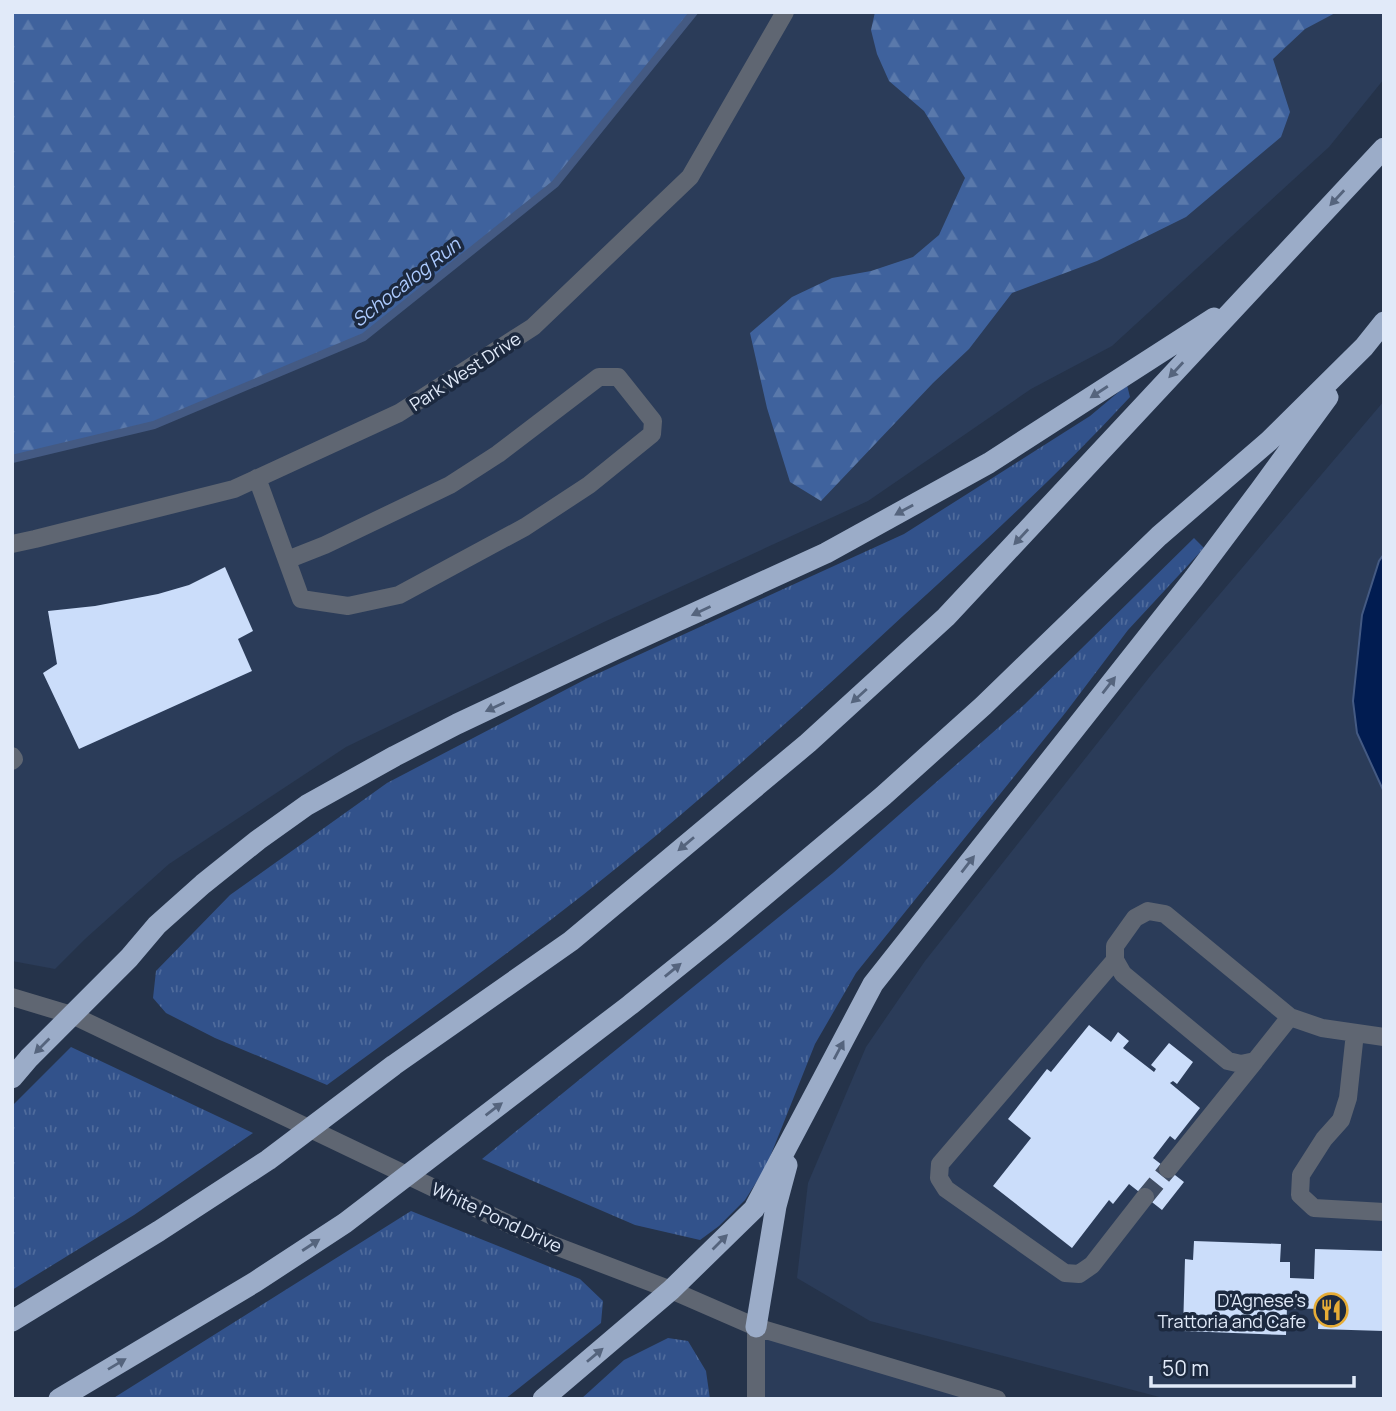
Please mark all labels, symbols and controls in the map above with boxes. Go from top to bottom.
one-way arrow [1329,189,1345,207]
water label: Schocalog Run [346,231,466,333]
street label: Park West Drive [405,326,525,416]
one-way arrow [1168,361,1184,378]
one-way arrow [1090,385,1108,399]
one-way arrow [895,504,914,516]
one-way arrow [1013,528,1029,545]
one-way arrow [691,605,711,617]
one-way arrow [1101,677,1116,694]
one-way arrow [850,688,868,704]
one-way arrow [484,701,505,712]
one-way arrow [678,837,696,852]
one-way arrow [960,855,975,872]
one-way arrow [664,962,682,977]
one-way arrow [33,1037,50,1054]
one-way arrow [833,1040,844,1060]
one-way arrow [484,1102,502,1117]
street label: White Pond Drive [428,1176,566,1258]
one-way arrow [712,1234,728,1250]
one-way arrow [302,1239,321,1252]
place label: D'Agnese's Trattoria and Cafe [1157,1288,1306,1333]
restaurant icon: D'Agnese's Trattoria and Cafe [1312,1291,1350,1329]
scale bar [1151,1344,1354,1388]
one-way arrow [586,1347,604,1362]
text: 50 m [1162,1354,1209,1382]
one-way arrow [108,1358,127,1370]

